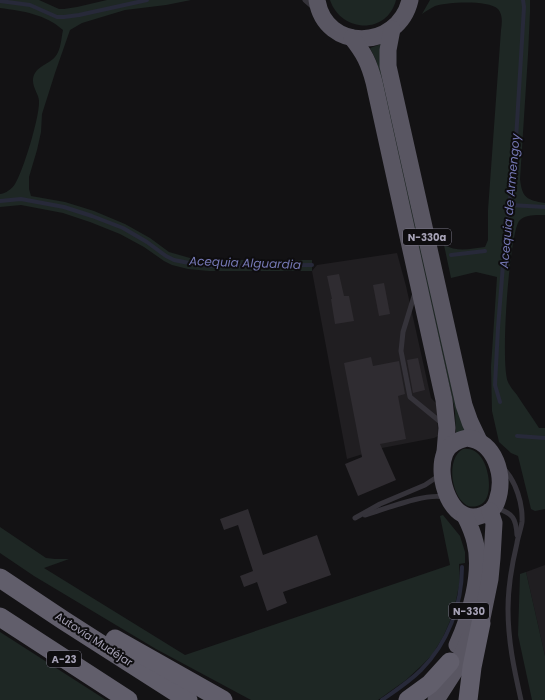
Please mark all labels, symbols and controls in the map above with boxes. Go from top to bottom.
water label: Acequia de Armengoy [495,132,524,270]
road number: N-330a [403,229,451,245]
water label: Acequia Alguardia [188,252,301,273]
road number: N-330 [449,603,489,619]
street label: Autovía Mudéjar [52,608,136,670]
road number: A-23 [47,651,81,667]

